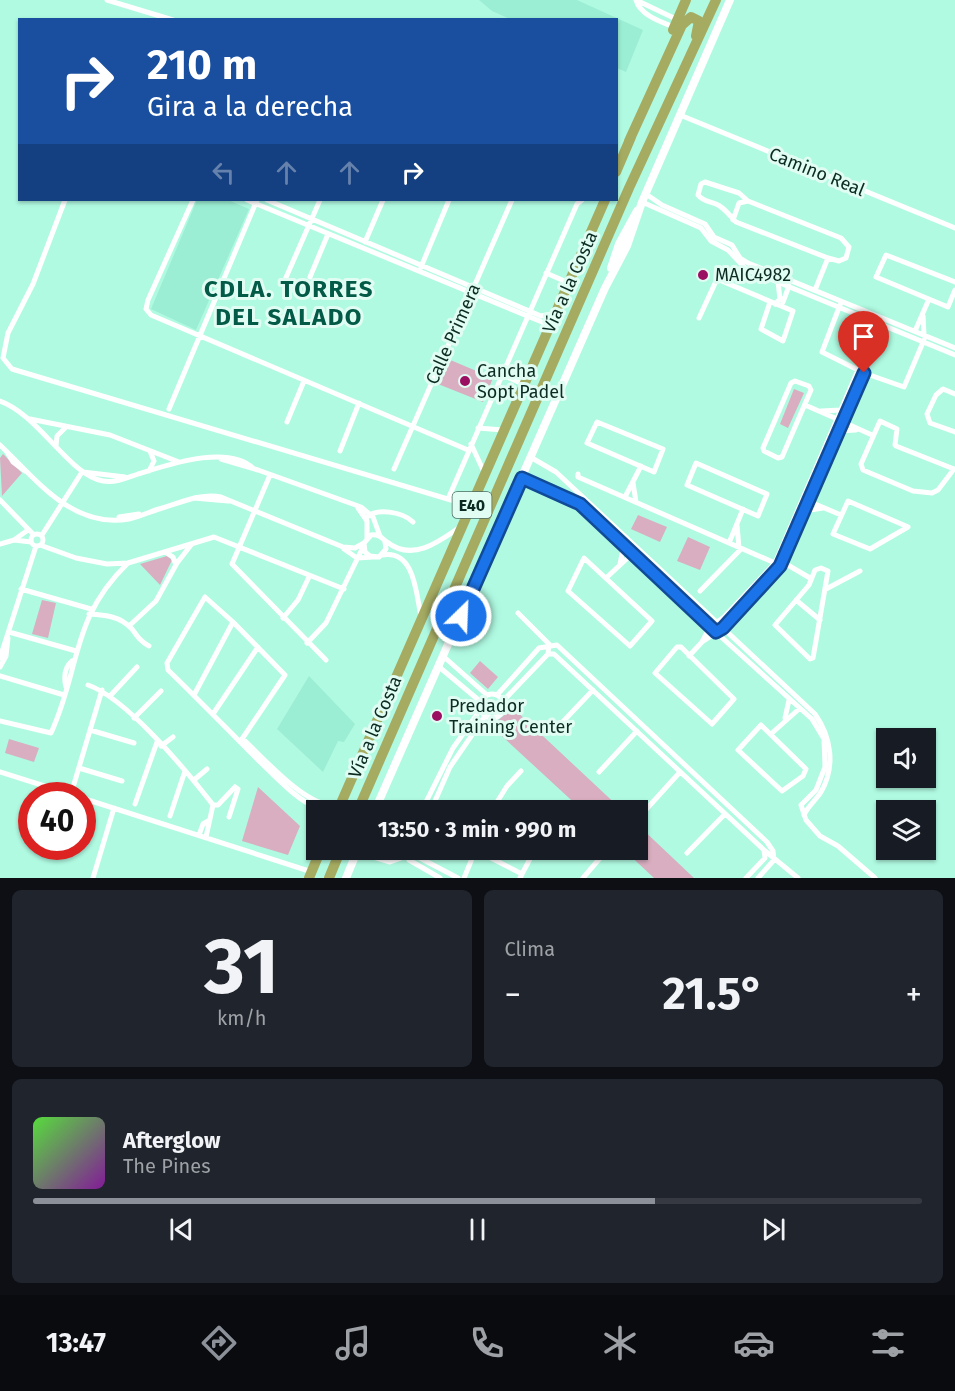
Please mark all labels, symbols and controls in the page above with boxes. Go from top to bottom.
text: 210 m [147,40,257,90]
icon: right [48,42,126,120]
text: Gira a la derecha [147,91,353,123]
street label: Camino Real [766,143,868,201]
icon: left [207,156,240,189]
icon: ahead [270,156,303,189]
icon: ahead [333,156,366,189]
icon: right [396,156,429,189]
street label: Vía a la Costa [538,228,602,336]
place label: MAIC4982 [715,264,791,286]
marker: MAIC4982 [696,268,710,282]
district label: CDLA. TORRES DEL SALADO [204,275,374,331]
street label: Calle Primera [421,280,485,388]
pin [838,311,889,373]
icon: arrive [847,320,880,353]
place label: Cancha Sopt Padel [477,360,564,403]
marker: Cancha Sopt Padel [458,374,472,388]
road number: E40 [452,492,492,518]
position arrow [429,584,493,648]
street label: Vía a la Costa [344,673,406,781]
place label: Predador Training Center [449,695,572,738]
marker: Predador Training Center [430,709,444,723]
map controls [876,728,936,860]
button: sound [876,728,936,788]
speed limit sign: 40 [18,782,96,860]
button: layers [876,800,936,860]
text: 13:50 · 3 min · 990 m [378,816,576,843]
text: 31 [204,920,279,1014]
text: Clima [505,937,555,961]
text: 21.5° [663,967,764,1021]
text: − [505,975,521,1015]
text: + [906,975,922,1015]
text: km/h [217,1006,267,1030]
text: Afterglow [123,1127,220,1154]
text: The Pines [123,1154,210,1178]
icon: previous [165,1213,198,1246]
icon: pause [461,1213,494,1246]
icon: next [757,1213,790,1246]
icon: directions [198,1322,240,1364]
icon: music [332,1322,374,1364]
icon: phone [466,1322,508,1364]
icon: climate [599,1322,641,1364]
icon: car [733,1322,775,1364]
icon: filters [867,1322,909,1364]
text: 13:47 [46,1327,106,1359]

